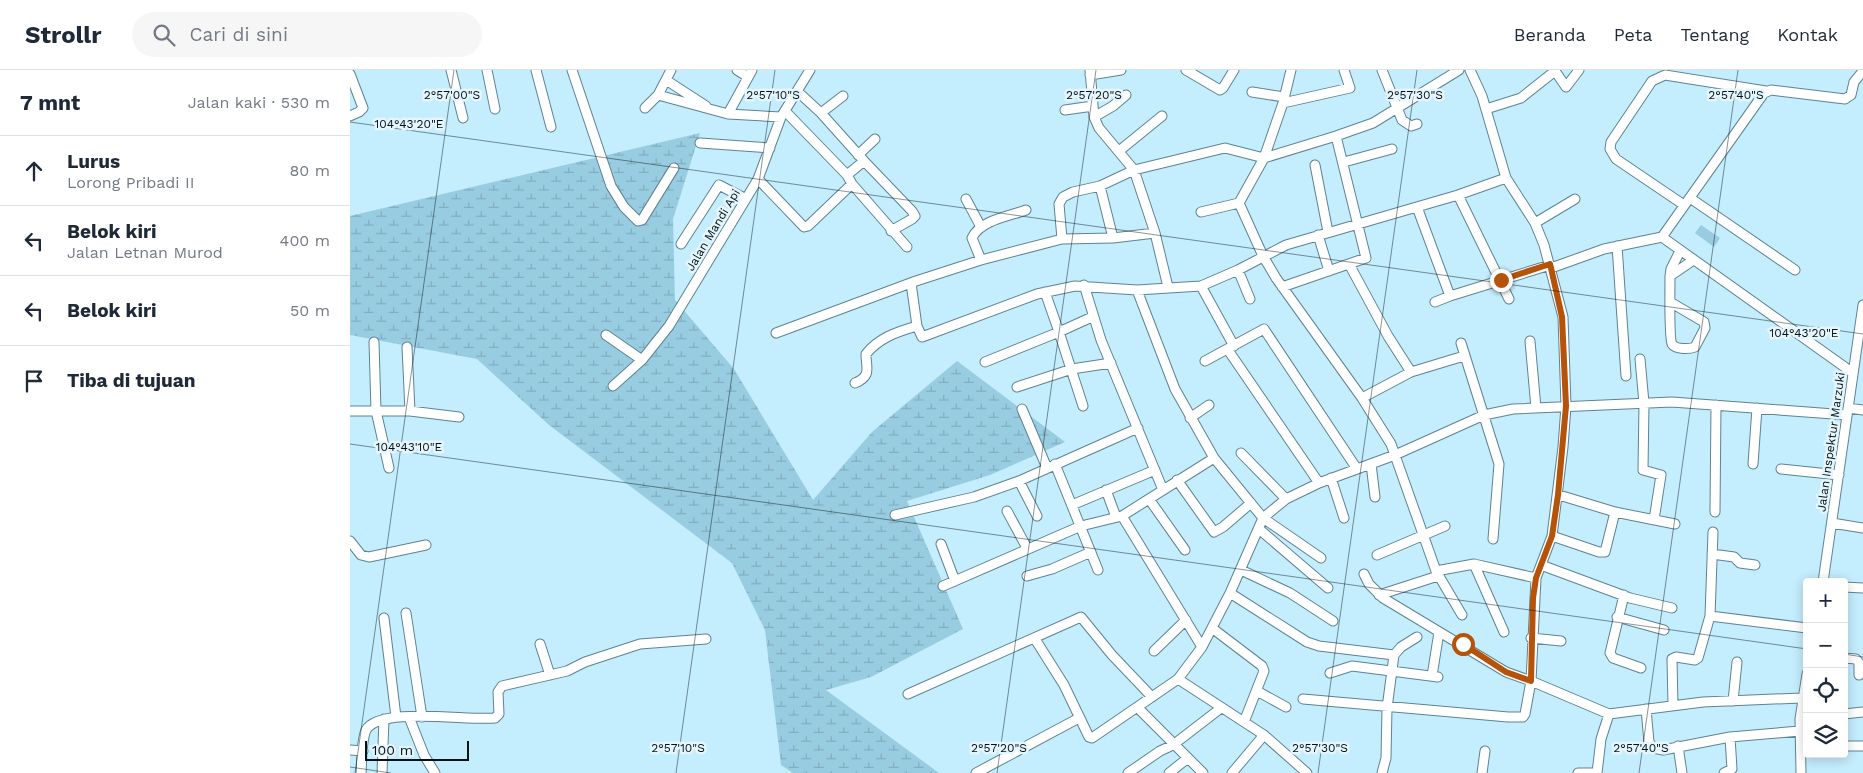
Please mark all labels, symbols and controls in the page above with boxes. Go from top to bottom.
search box [132,12,482,57]
text: Strollr [25,21,102,49]
icon: search [150,21,178,49]
text: Cari di sini [190,23,288,46]
text: Beranda [1514,24,1586,45]
text: Peta [1614,24,1652,45]
text: Tentang [1680,24,1749,45]
text: Kontak [1777,24,1838,45]
text: 2°57'00"S [424,88,480,102]
text: 2°57'10"S [746,88,800,102]
text: 2°57'20"S [1066,88,1122,102]
text: 2°57'30"S [1387,88,1443,102]
text: 2°57'40"S [1708,88,1764,102]
text: 7 mnt [20,90,80,115]
text: Jalan kaki · 530 m [188,93,330,112]
text: 104°43'20"E [375,117,444,131]
text: Lurus [67,150,120,173]
icon: ahead [20,157,48,185]
text: 80 m [289,161,330,180]
text: Lorong Pribadi II [67,173,195,192]
street label: Jalan Mandi Api [683,187,743,273]
text: Belok kiri [67,220,157,243]
icon: left [20,227,48,255]
text: 400 m [280,231,330,250]
text: Jalan Letnan Murod [67,243,223,262]
route end [1490,269,1513,292]
icon: left [20,297,48,325]
text: Belok kiri [67,299,157,322]
text: 50 m [290,301,330,320]
text: 104°43'20"E [1770,326,1839,340]
icon: arrive [20,367,48,395]
text: Tiba di tujuan [67,369,196,392]
street label: Jalan Inspektur Marzuki [1814,371,1848,513]
text: 104°43'10"E [376,440,443,454]
map controls [1803,578,1848,758]
button: + [1803,578,1848,623]
button: − [1803,623,1848,668]
route start [1452,633,1475,656]
button: locate [1803,668,1848,713]
button: layers [1803,713,1848,758]
scale bar [365,738,469,761]
text: 2°57'10"S [651,741,705,755]
text: 2°57'20"S [971,741,1027,755]
text: 2°57'30"S [1292,741,1348,755]
text: 2°57'40"S [1613,741,1669,755]
text: 100 m [372,742,413,758]

